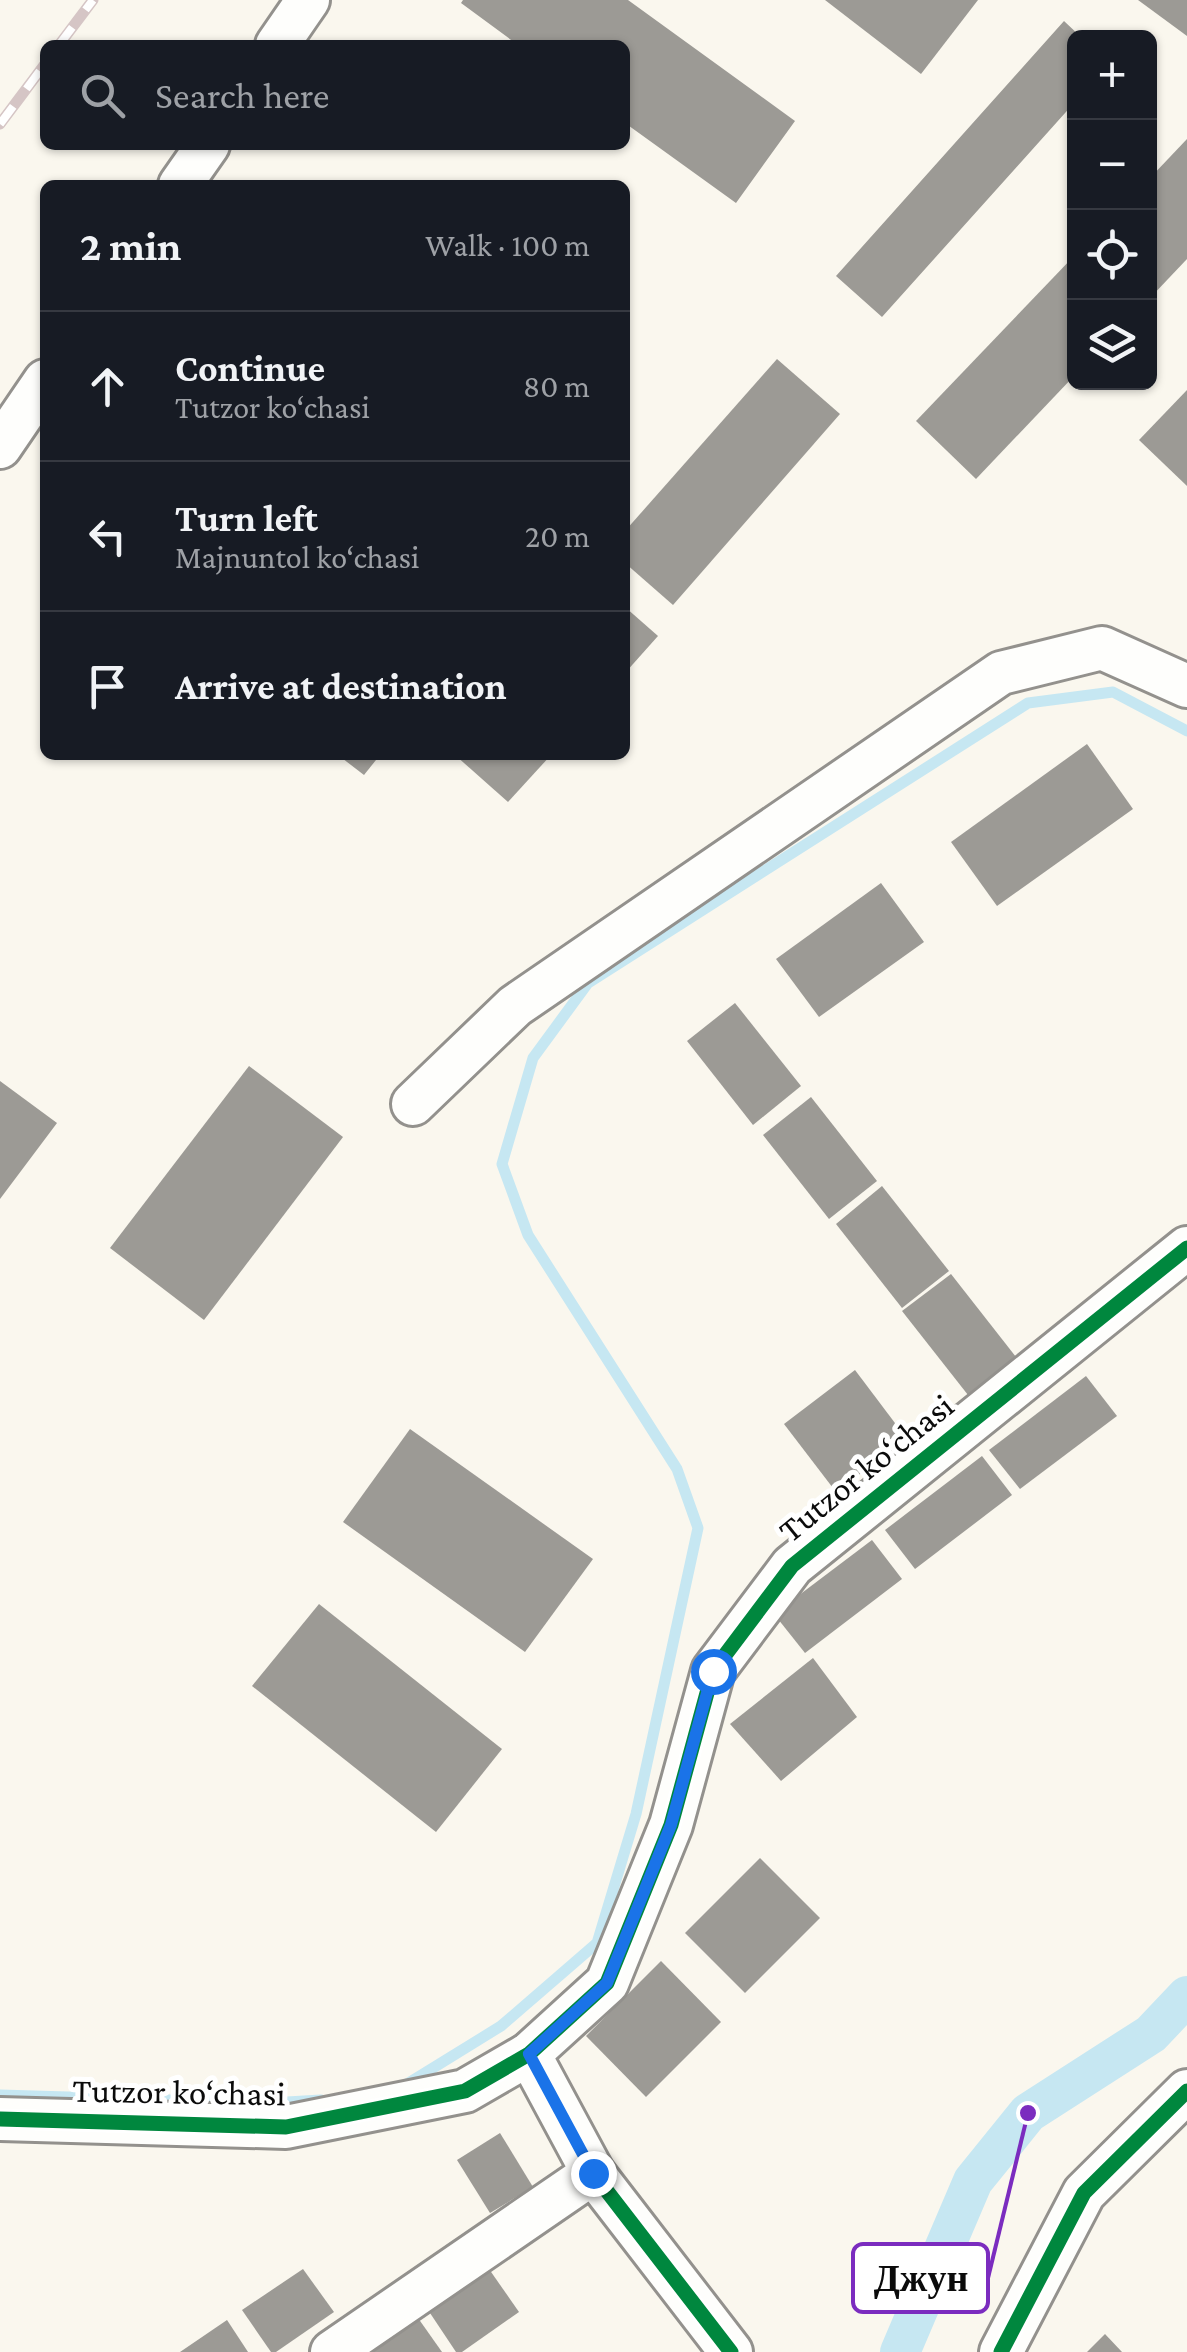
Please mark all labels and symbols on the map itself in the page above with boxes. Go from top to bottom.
street label: Tutzor ko‘chasi [771,1386,961,1550]
route start [691,1649,737,1695]
street label: Tutzor ko‘chasi [72,2071,286,2113]
route end [571,2151,617,2197]
callout: Джун [853,2244,988,2312]
text: Джун [874,2257,968,2299]

